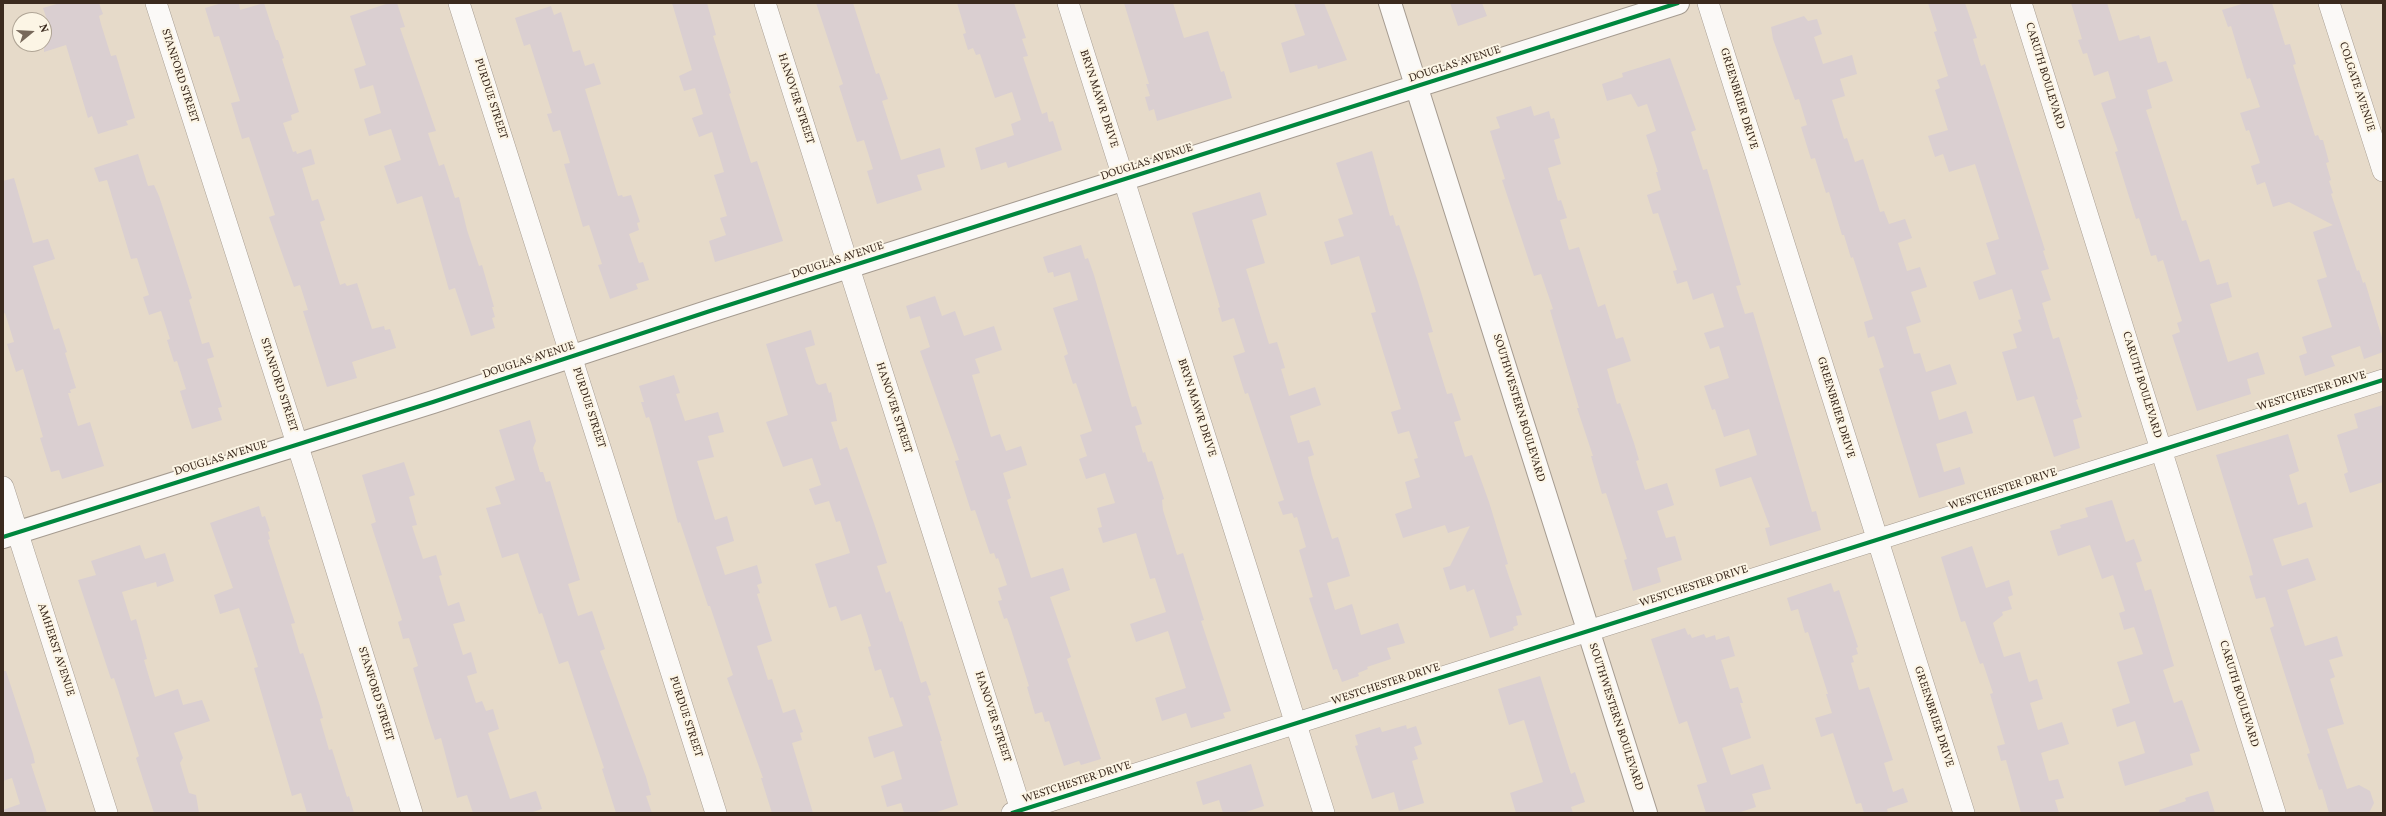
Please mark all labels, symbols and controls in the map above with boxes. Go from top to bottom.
north arrow [12,12,52,52]
street label: CARUTH BOULEVARD [2022,21,2066,131]
text: N [35,22,51,35]
street label: STANFORD STREET [158,27,200,125]
street label: COLGATE AVENUE [2335,41,2377,133]
street label: DOUGLAS AVENUE [1407,44,1503,86]
street label: GREENBRIER DRIVE [1716,47,1760,151]
street label: BRYN MAWR DRIVE [1076,48,1120,150]
street label: HANOVER STREET [774,52,816,146]
street label: PURDUE STREET [471,57,509,141]
street label: DOUGLAS AVENUE [1099,142,1195,184]
street label: DOUGLAS AVENUE [790,240,886,282]
street label: CARUTH BOULEVARD [2119,330,2163,440]
street label: SOUTHWESTERN BOULEVARD [1489,332,1547,484]
street label: STANFORD STREET [257,336,299,434]
street label: DOUGLAS AVENUE [481,340,577,382]
street label: GREENBRIER DRIVE [1813,356,1857,460]
street label: BRYN MAWR DRIVE [1174,357,1218,459]
street label: HANOVER STREET [872,361,914,455]
street label: PURDUE STREET [569,366,607,450]
street label: WESTCHESTER DRIVE [2256,369,2368,415]
street label: DOUGLAS AVENUE [173,439,269,479]
street label: WESTCHESTER DRIVE [1947,466,2059,514]
street label: WESTCHESTER DRIVE [1638,563,1750,611]
street label: AMHERST AVENUE [34,602,76,698]
street label: CARUTH BOULEVARD [2216,639,2260,749]
street label: SOUTHWESTERN BOULEVARD [1585,642,1645,792]
street label: STANFORD STREET [354,645,396,743]
street label: WESTCHESTER DRIVE [1330,661,1442,709]
street label: GREENBRIER DRIVE [1910,665,1956,769]
street label: HANOVER STREET [971,670,1013,764]
street label: PURDUE STREET [666,675,704,759]
street label: WESTCHESTER DRIVE [1021,759,1133,807]

